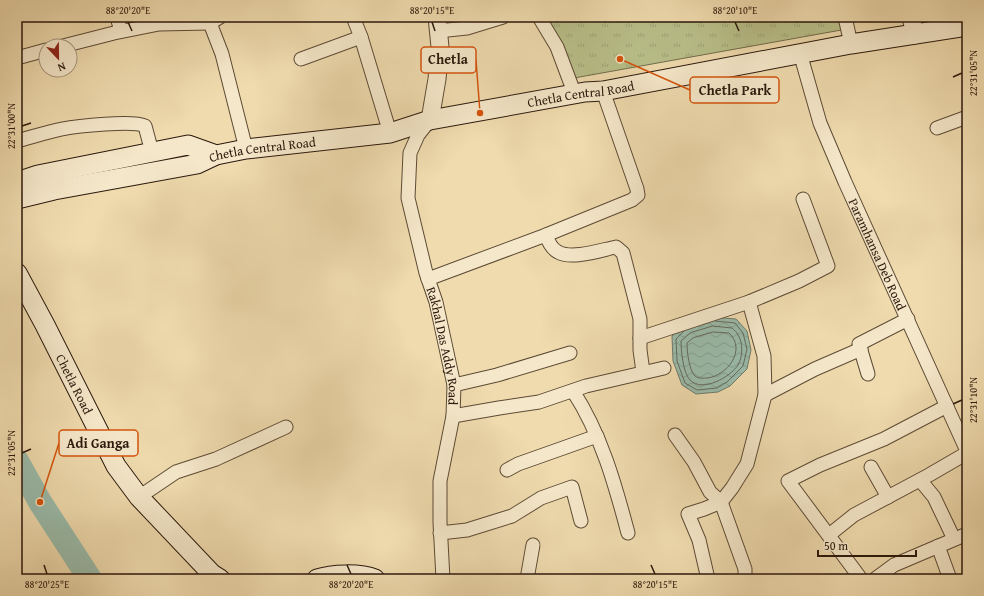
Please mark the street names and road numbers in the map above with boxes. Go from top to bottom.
street label: Chetla Central Road [526,76,636,112]
street label: Chetla Central Road [205,132,317,167]
street label: Paramhansa Deb Road [844,195,911,313]
street label: Rakhal Das Addy Road [421,284,463,405]
street label: Chetla Road [51,351,97,417]

